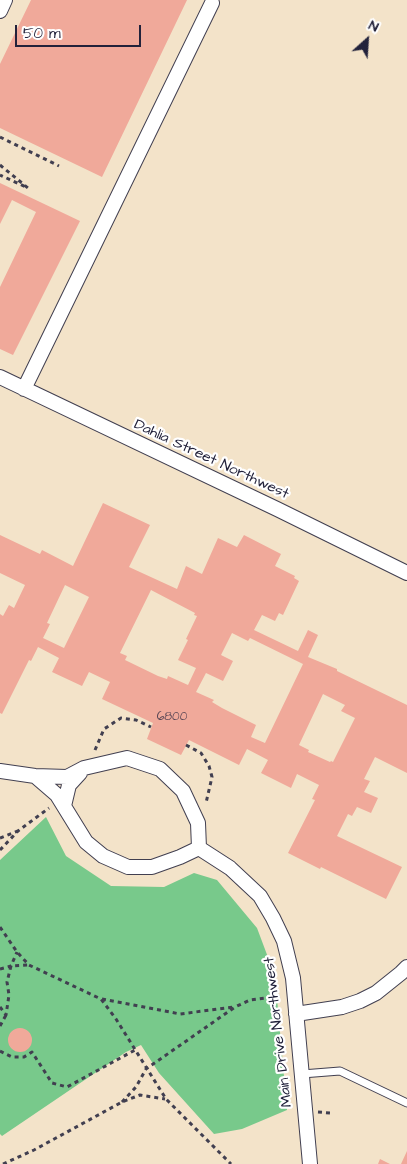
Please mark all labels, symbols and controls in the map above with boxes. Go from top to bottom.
scale bar [18,15,144,47]
north arrow [342,15,392,65]
text: N [365,16,382,37]
text: 50 m [23,23,61,44]
street label: Dahlia Street Northwest [131,416,291,504]
house number: 6800 [157,710,187,724]
street label: Main Drive Northwest [261,956,297,1108]

